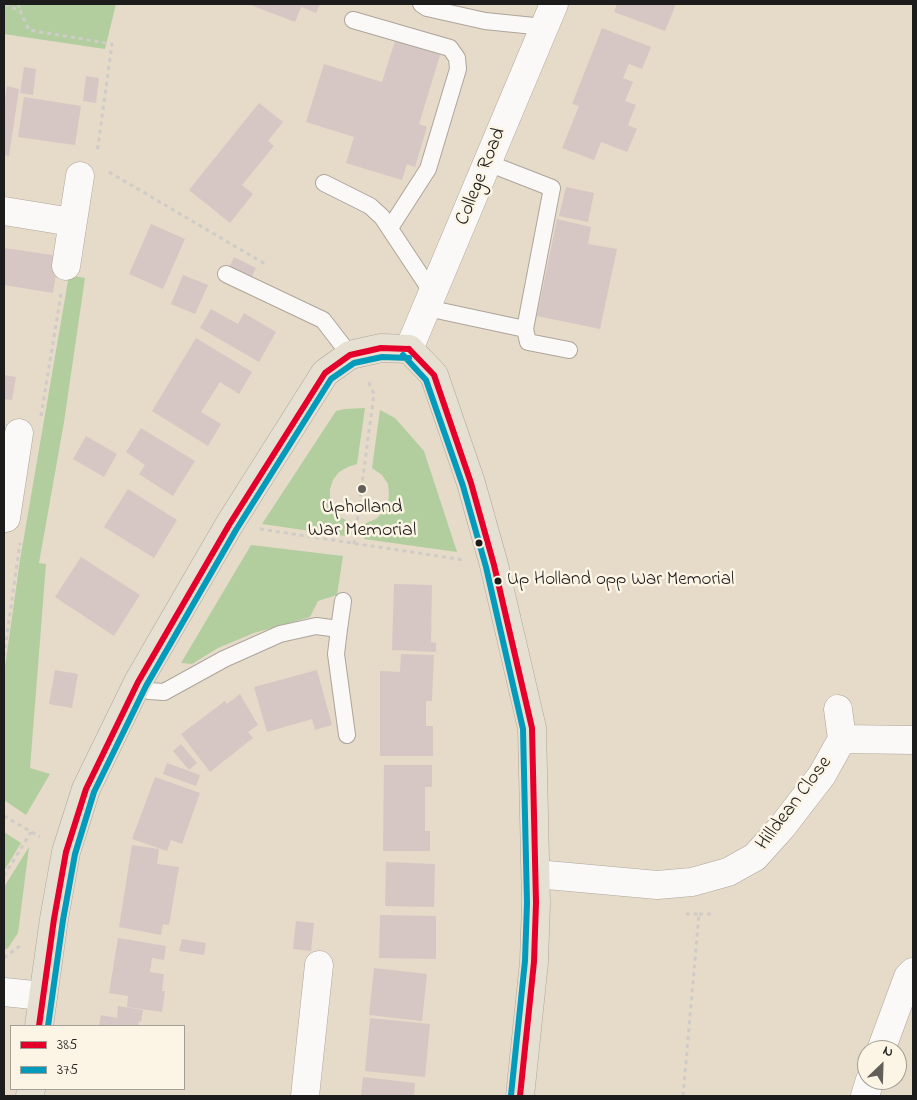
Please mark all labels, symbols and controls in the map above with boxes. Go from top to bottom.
street label: College Road [452,125,512,229]
marker: Upholland War Memorial [356,483,368,495]
place label: Upholland War Memorial [308,497,416,544]
unlabelled marker [474,538,484,548]
place label: Up Holland opp War Memorial [507,570,734,592]
marker: Up Holland opp War Memorial [493,576,503,586]
street label: Hilldean Close [752,752,838,856]
legend [10,1025,185,1090]
text: 385 [57,1034,77,1056]
north arrow [857,1040,907,1090]
text: N [879,1040,896,1063]
text: 375 [57,1059,78,1081]

